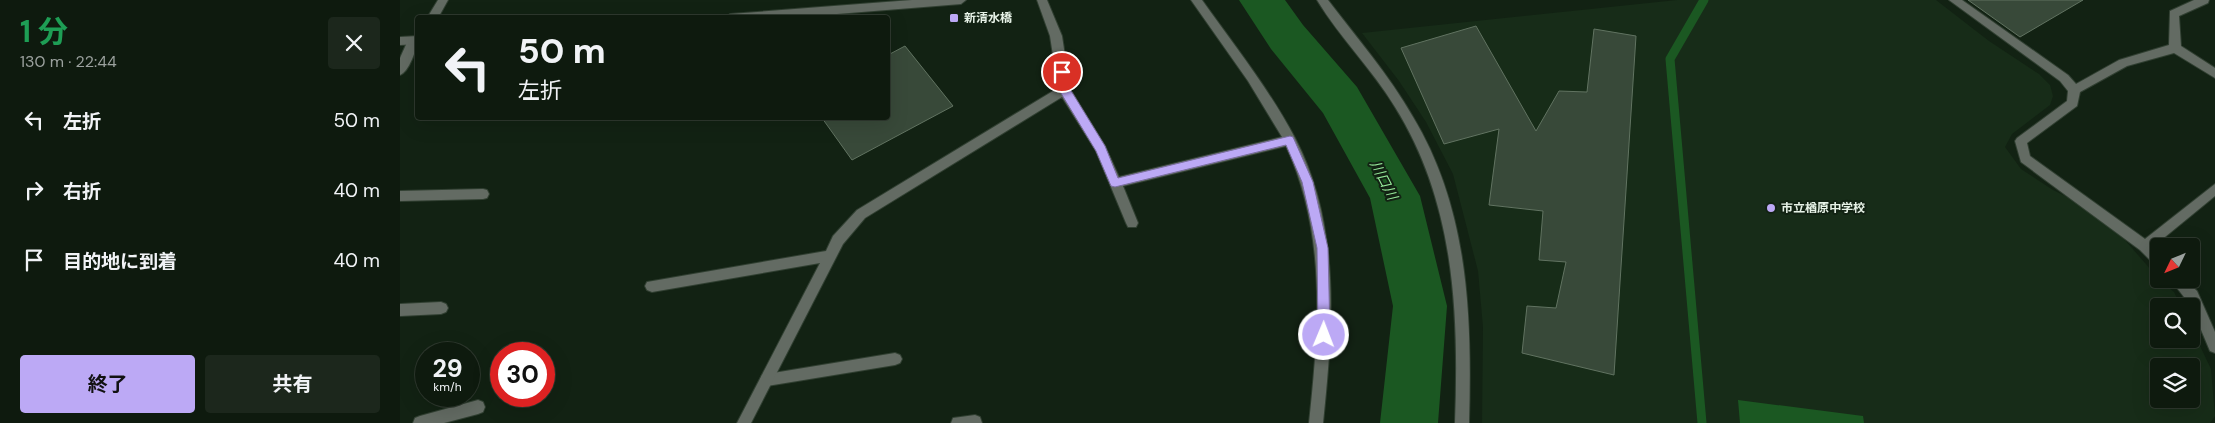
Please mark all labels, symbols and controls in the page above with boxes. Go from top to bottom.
place label: 新清水橋 [964,10,1013,26]
text: 1 分 [20,12,68,51]
marker: 新清水橋 [948,12,960,24]
button: close [328,17,380,69]
text: 50 m [518,28,606,74]
icon: left [435,35,500,100]
text: 130 m · 22:44 [20,51,117,72]
pin [1041,51,1083,93]
icon: arrive [1048,58,1076,86]
text: 左折 [518,76,562,105]
icon: left [20,106,48,134]
text: 50 m [333,108,380,133]
text: 左折 [63,109,101,134]
water label: 川口川 [1366,157,1402,205]
icon: right [20,176,48,204]
text: 40 m [333,178,380,203]
text: 右折 [63,179,101,204]
place label: 市立楢原中学校 [1781,200,1865,216]
marker: 市立楢原中学校 [1765,202,1777,214]
north arrow [2150,238,2200,288]
map controls [2150,238,2200,408]
icon: arrive [20,246,48,274]
text: 40 m [333,248,380,273]
text: 目的地に到着 [63,249,177,274]
button: search [2150,298,2200,348]
position arrow [1297,308,1349,360]
speed limit sign: 30 [490,342,555,407]
text: 29 [432,352,463,385]
button: 終了 [20,355,195,413]
button: 共有 [205,355,380,413]
button: layers [2150,358,2200,408]
text: km/h [433,379,462,395]

